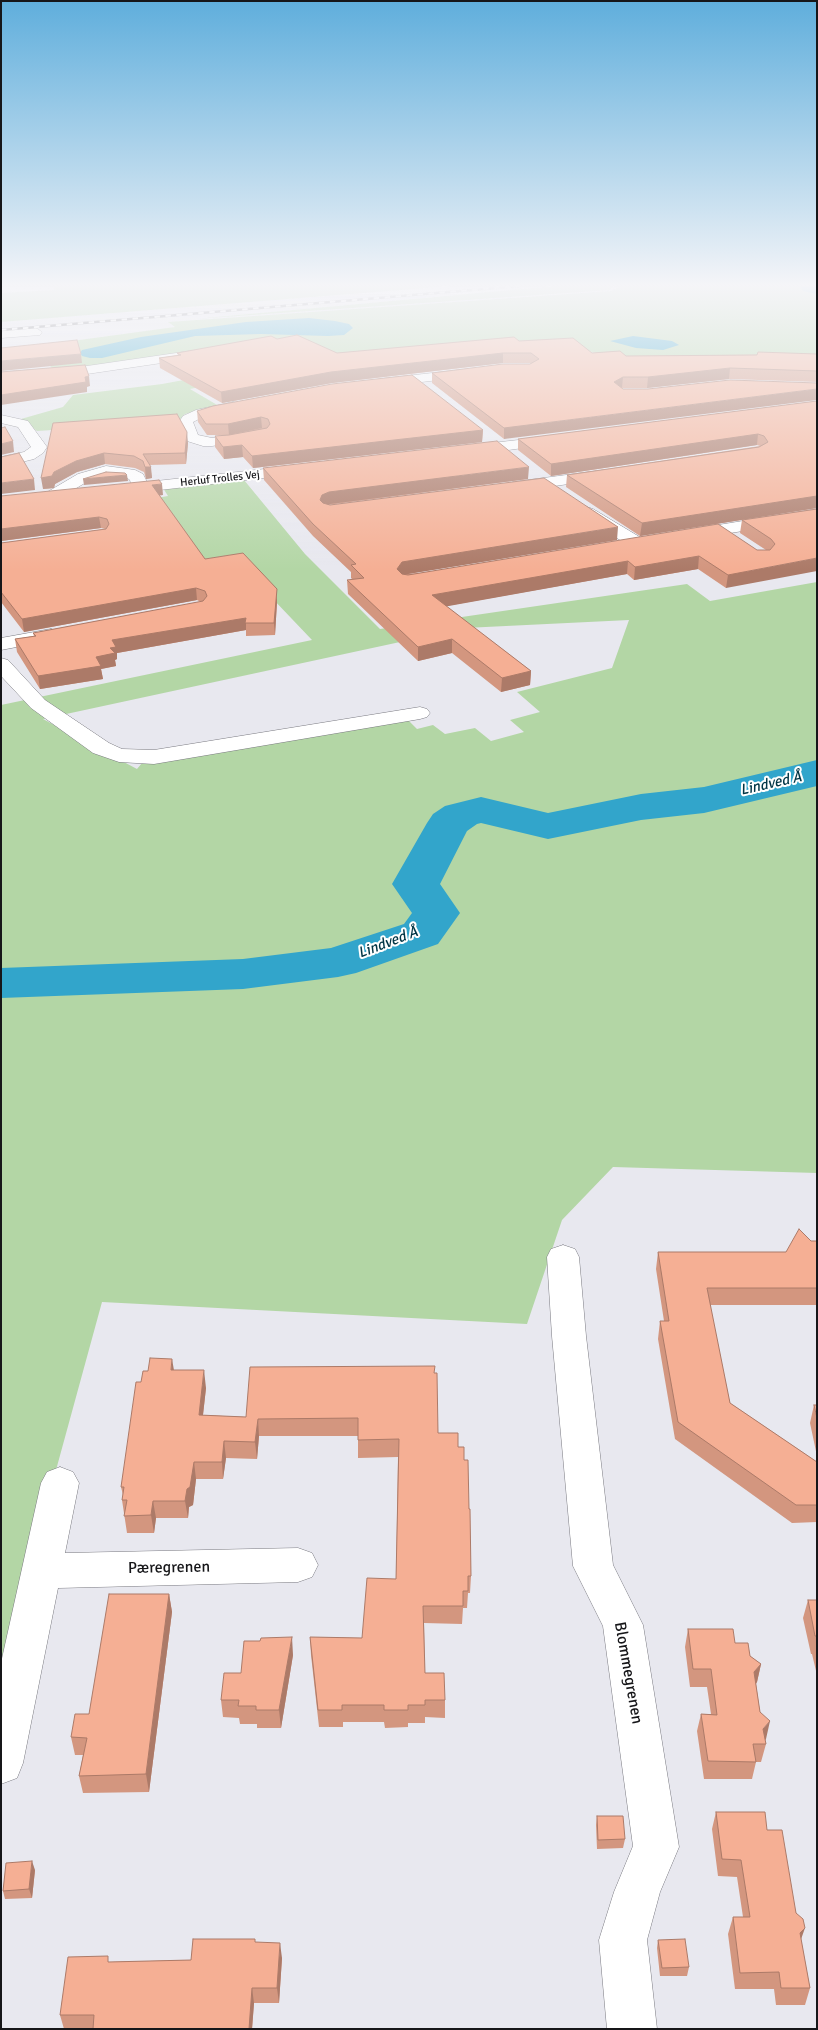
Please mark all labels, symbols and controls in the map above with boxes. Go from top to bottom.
street label: Herluf Trolles Vej [180,468,260,490]
water label: Lindved Å [739,768,803,800]
water label: Lindved Å [356,923,420,963]
street label: Pæregrenen [128,1558,210,1578]
street label: Blommegrenen [610,1620,646,1726]

